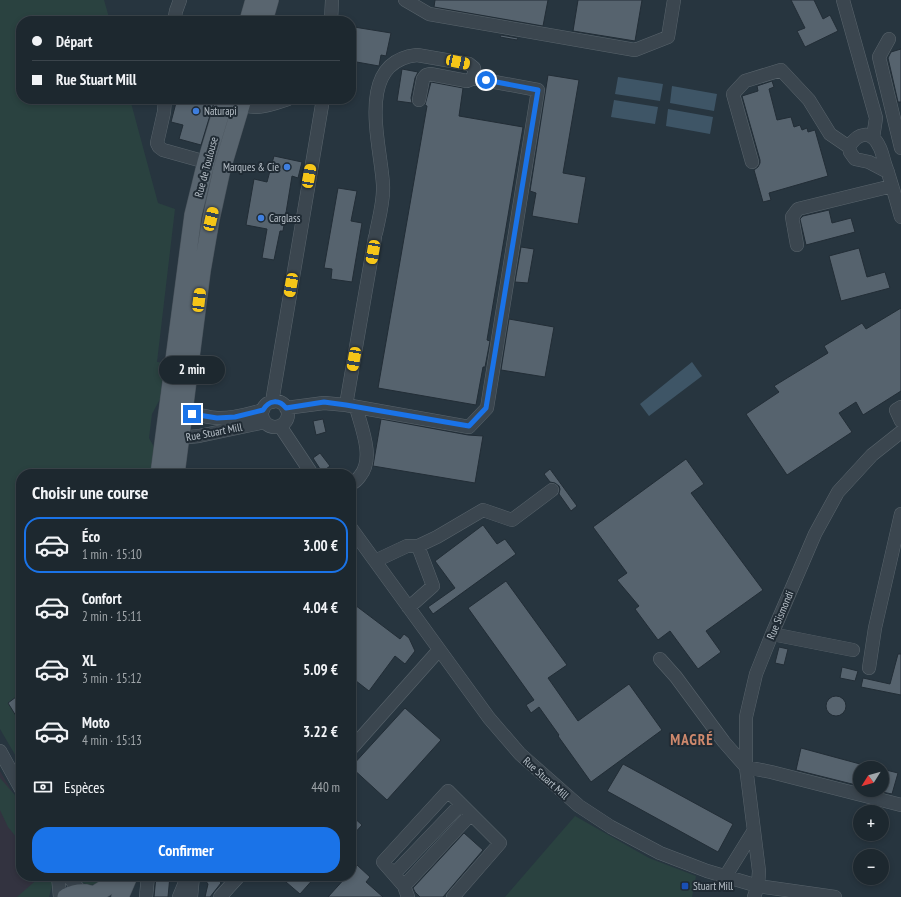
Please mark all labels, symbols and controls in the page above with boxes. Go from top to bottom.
text: Départ [56,32,92,51]
car [445,54,471,70]
text: Rue Stuart Mill [56,70,136,89]
route start [477,71,495,89]
place label: Naturapi [204,104,237,118]
marker: Naturapi [191,106,201,116]
street label: Rue de Toulouse [191,135,221,199]
place label: Marques & Cie [223,160,279,174]
marker: Marques & Cie [282,162,292,172]
car [301,163,317,189]
car [202,206,220,232]
place label: Carglass [269,211,301,225]
marker: Carglass [256,213,266,223]
car [365,239,381,265]
car [283,272,299,298]
car [192,287,206,313]
car [346,346,362,372]
callout: 2 min [159,356,225,384]
text: 2 min [179,361,205,378]
route end [183,405,201,423]
street label: Rue Stuart Mill [185,420,244,444]
text: Choisir une course [32,481,149,504]
icon: car [34,527,70,563]
text: Éco [82,527,100,546]
text: 3.00 € [303,536,338,555]
text: 1 min · 15:10 [82,546,142,563]
street label: Rue Sismondi [763,588,797,642]
icon: car [34,589,70,625]
text: Confort [82,589,122,608]
text: 4.04 € [303,598,338,617]
text: 2 min · 15:11 [82,608,142,625]
icon: car [34,651,70,687]
text: XL [82,651,96,670]
text: 5.09 € [303,660,338,679]
text: 3 min · 15:12 [82,670,142,687]
icon: car [34,713,70,749]
text: Moto [82,713,110,732]
text: 3.22 € [303,722,338,741]
district label: MAGRÉ [670,730,714,749]
text: 4 min · 15:13 [82,732,142,749]
street label: Rue Stuart Mill [520,754,572,803]
north arrow [853,761,889,797]
map controls [853,761,889,885]
icon: cash [32,776,54,798]
text: Espèces [64,778,104,797]
text: 440 m [311,779,340,796]
button: + [853,805,889,841]
button: Confirmer [32,827,340,873]
button: − [853,849,889,885]
place label: Stuart Mill [693,879,733,893]
marker: Stuart Mill [680,881,690,891]

